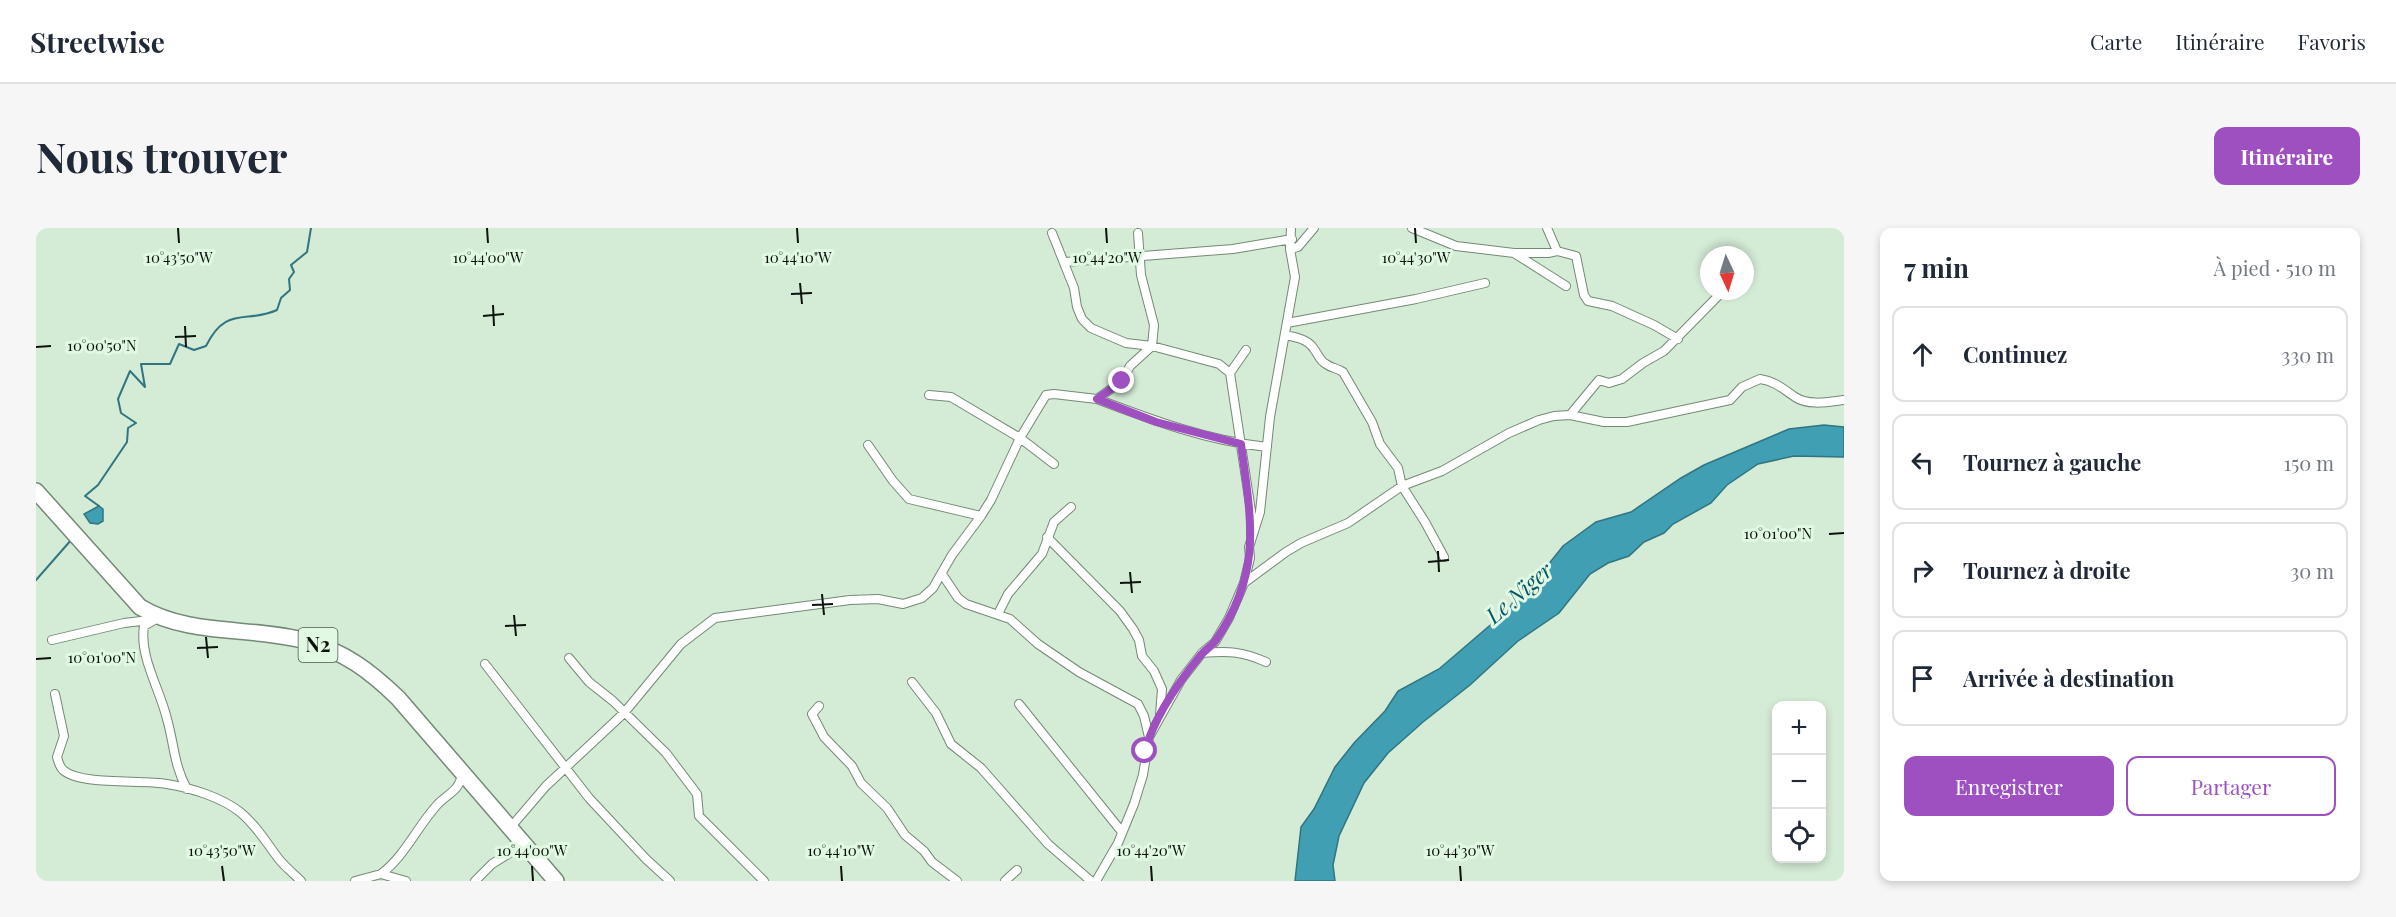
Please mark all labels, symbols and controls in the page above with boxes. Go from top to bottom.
text: Streetwise [30,23,165,60]
text: Carte [2090,27,2142,55]
text: Itinéraire [2175,27,2265,55]
text: Favoris [2298,27,2366,55]
button: Itinéraire [2214,127,2360,185]
text: Nous trouver [36,128,287,184]
north arrow [1700,246,1754,300]
text: 10°43'50"W [145,247,213,267]
text: 10°44'00"W [453,247,524,267]
text: 10°44'10"W [764,247,832,267]
text: 10°44'20"W [1072,247,1142,267]
text: 10°44'30"W [1382,247,1451,267]
text: 7 min [1904,250,1969,285]
text: À pied · 510 m [2214,254,2336,281]
text: 10°00'50"N [67,335,137,355]
icon: ahead [1906,338,1939,371]
text: Continuez [1963,339,2067,369]
text: 330 m [2281,341,2334,368]
route end [1108,367,1134,393]
icon: left [1906,446,1939,479]
text: Tournez à gauche [1963,447,2141,477]
text: 150 m [2284,449,2334,476]
text: 10°01'00"N [1744,523,1813,543]
icon: right [1906,554,1939,587]
water label: Le Niger [1478,555,1559,630]
text: Tournez à droite [1963,555,2131,585]
text: 30 m [2290,557,2334,584]
road number: N2 [298,628,338,662]
text: 10°01'00"N [68,647,137,667]
icon: arrive [1906,662,1939,695]
text: Arrivée à destination [1963,663,2174,693]
map controls [1772,701,1826,863]
button: + [1772,701,1826,755]
route start [1131,737,1157,763]
button: − [1772,755,1826,809]
button: Enregistrer [1904,756,2114,816]
button: Partager [2126,756,2336,816]
button: locate [1772,809,1826,863]
text: 10°43'50"W [188,840,256,860]
text: 10°44'00"W [497,840,568,860]
text: 10°44'10"W [807,840,875,860]
text: 10°44'20"W [1116,840,1186,860]
text: 10°44'30"W [1426,840,1495,860]

